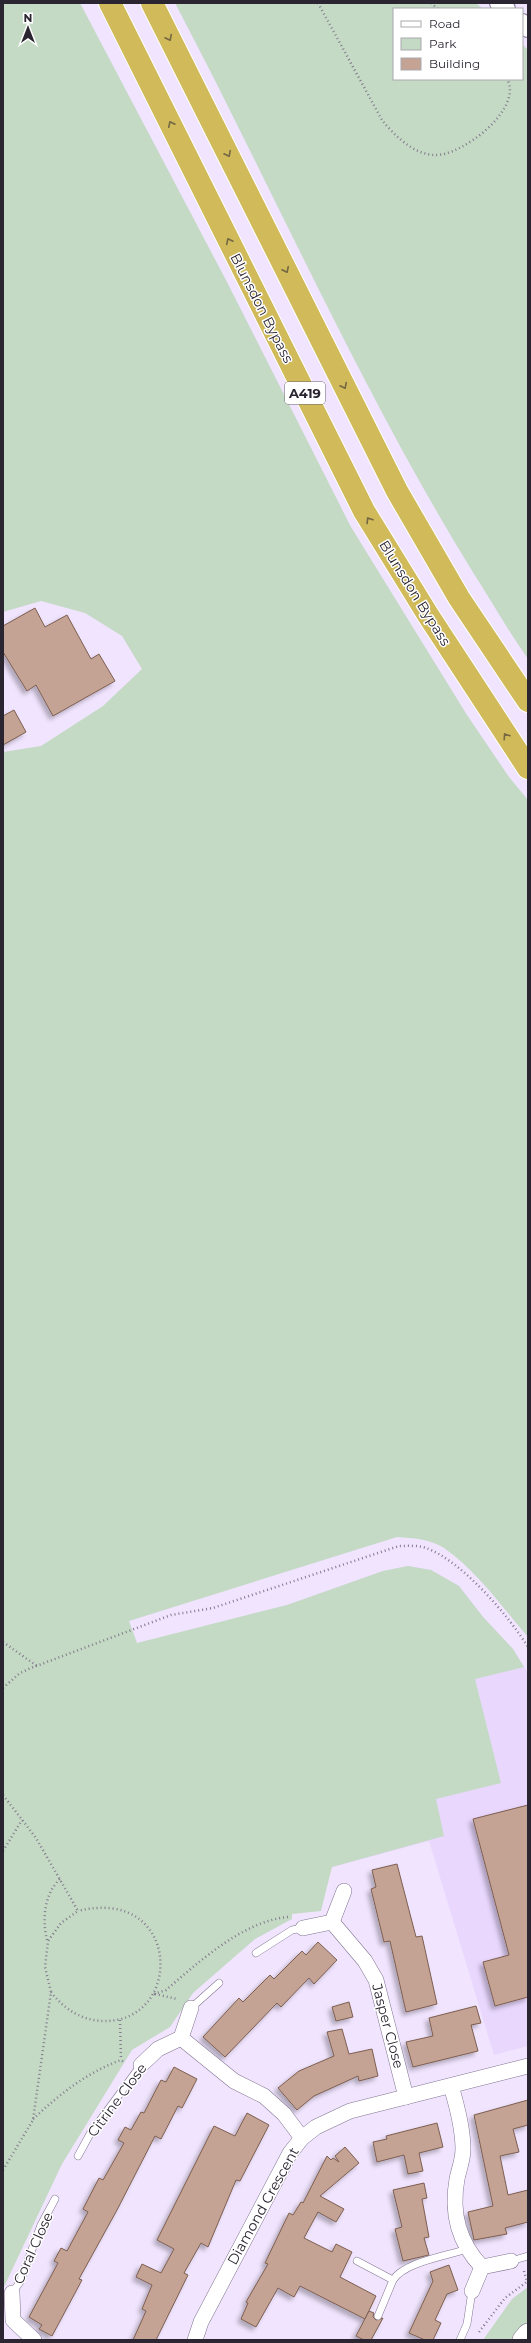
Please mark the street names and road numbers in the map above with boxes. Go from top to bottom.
street label: Blunsdon Bypass [227,250,298,366]
road number: A419 [285,382,325,404]
street label: Blunsdon Bypass [375,537,455,649]
street label: Jasper Close [368,1981,408,2070]
street label: Citrine Close [83,2059,151,2141]
street label: Diamond Crescent [223,2144,303,2268]
street label: Coral Close [9,2209,57,2287]

